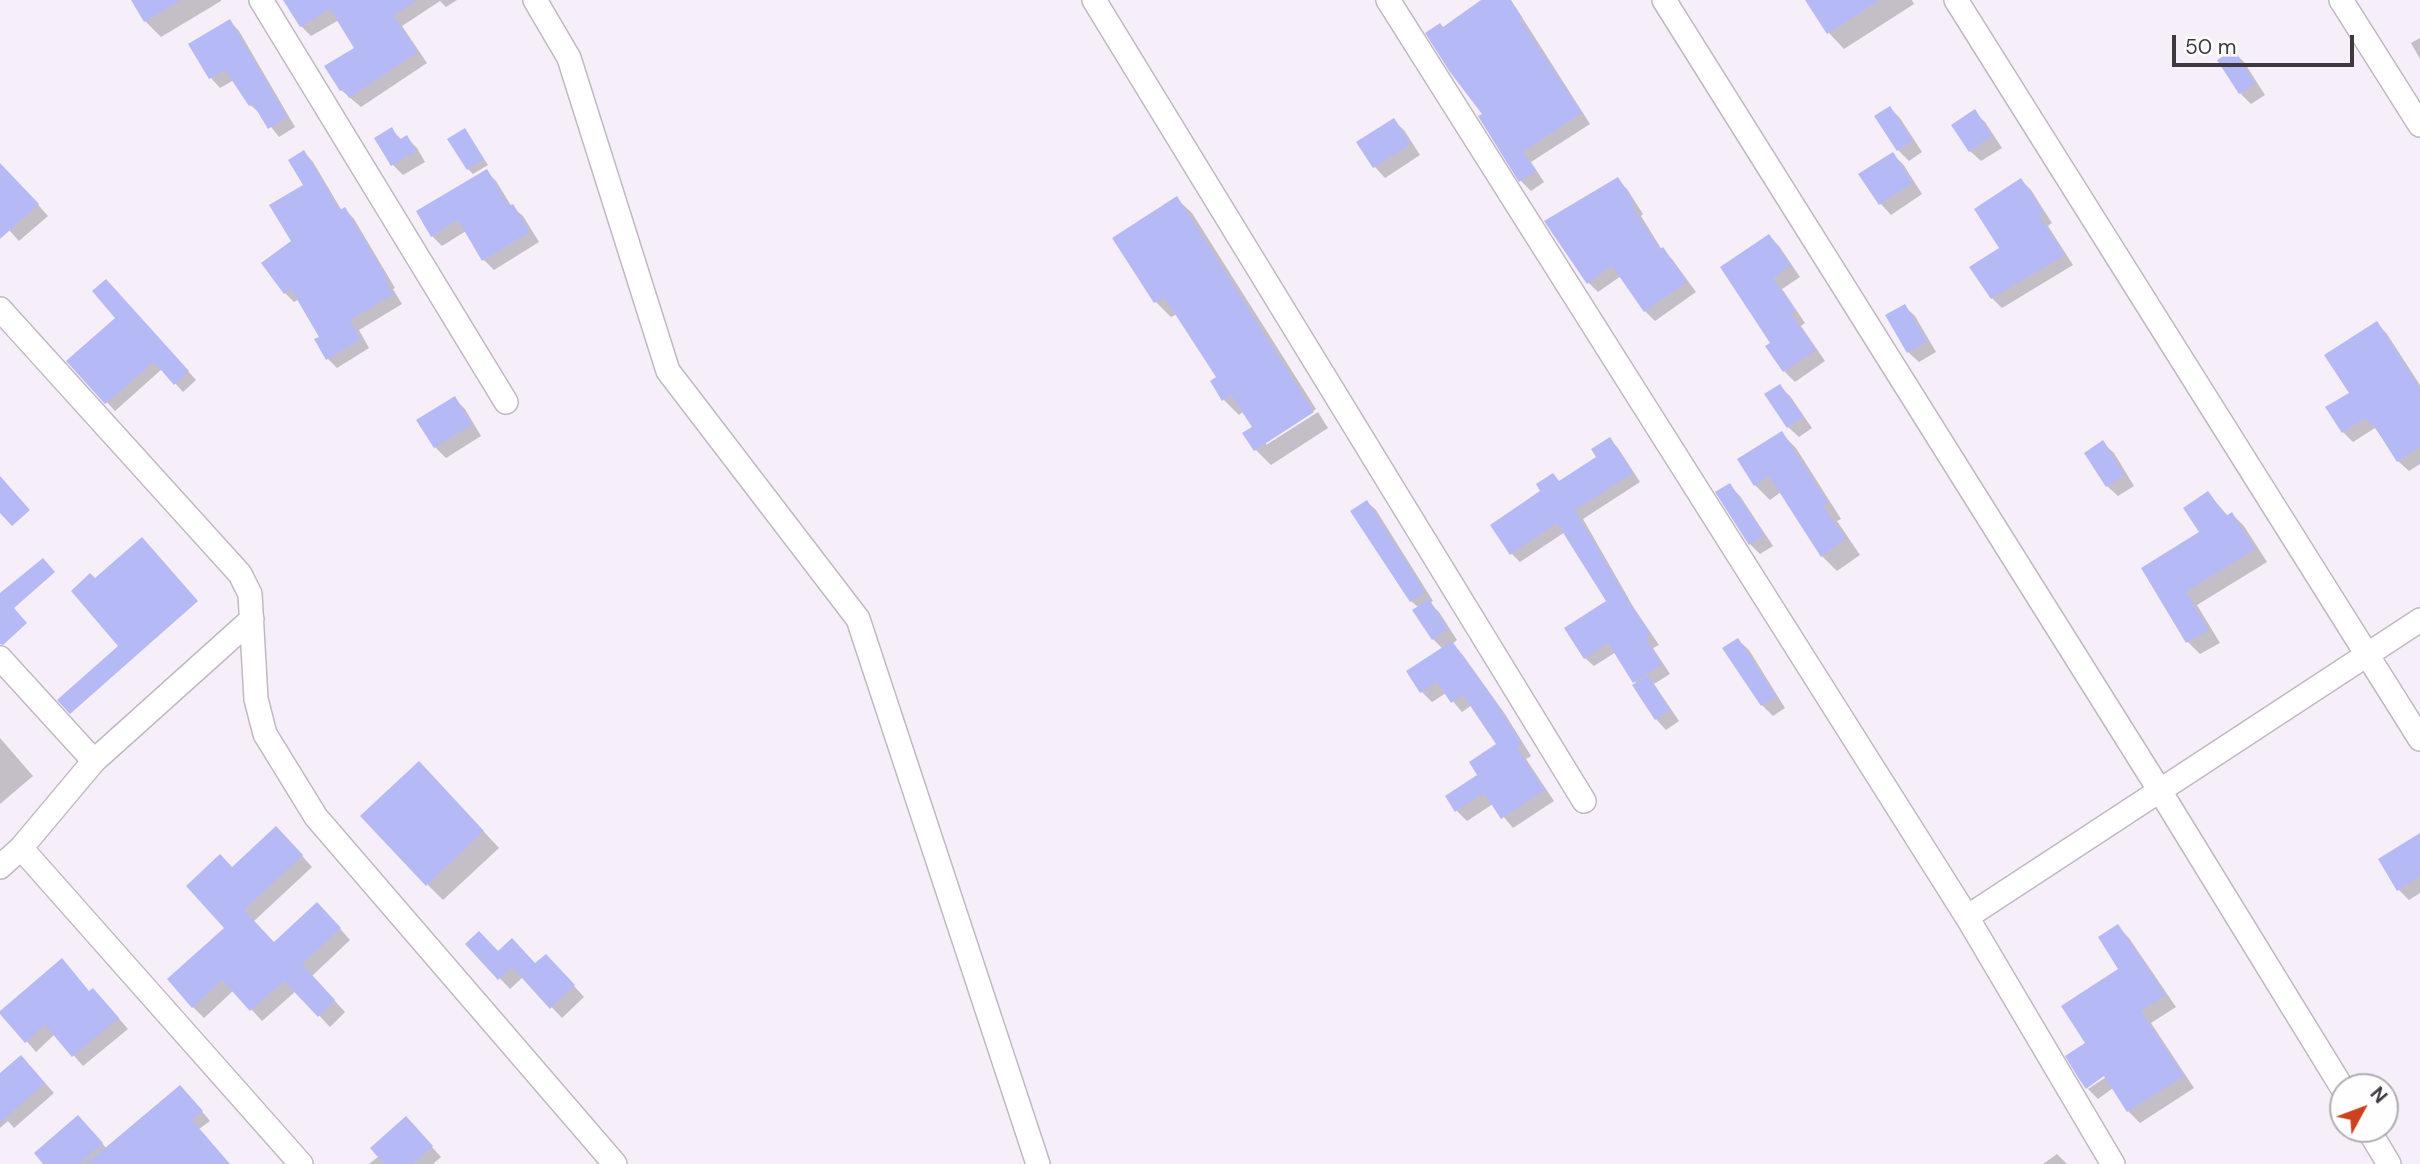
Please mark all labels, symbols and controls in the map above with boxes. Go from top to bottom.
scale bar [2175,21,2357,65]
text: 50 m [2185,33,2236,61]
north arrow [2329,1073,2399,1143]
text: N [2365,1082,2393,1109]

